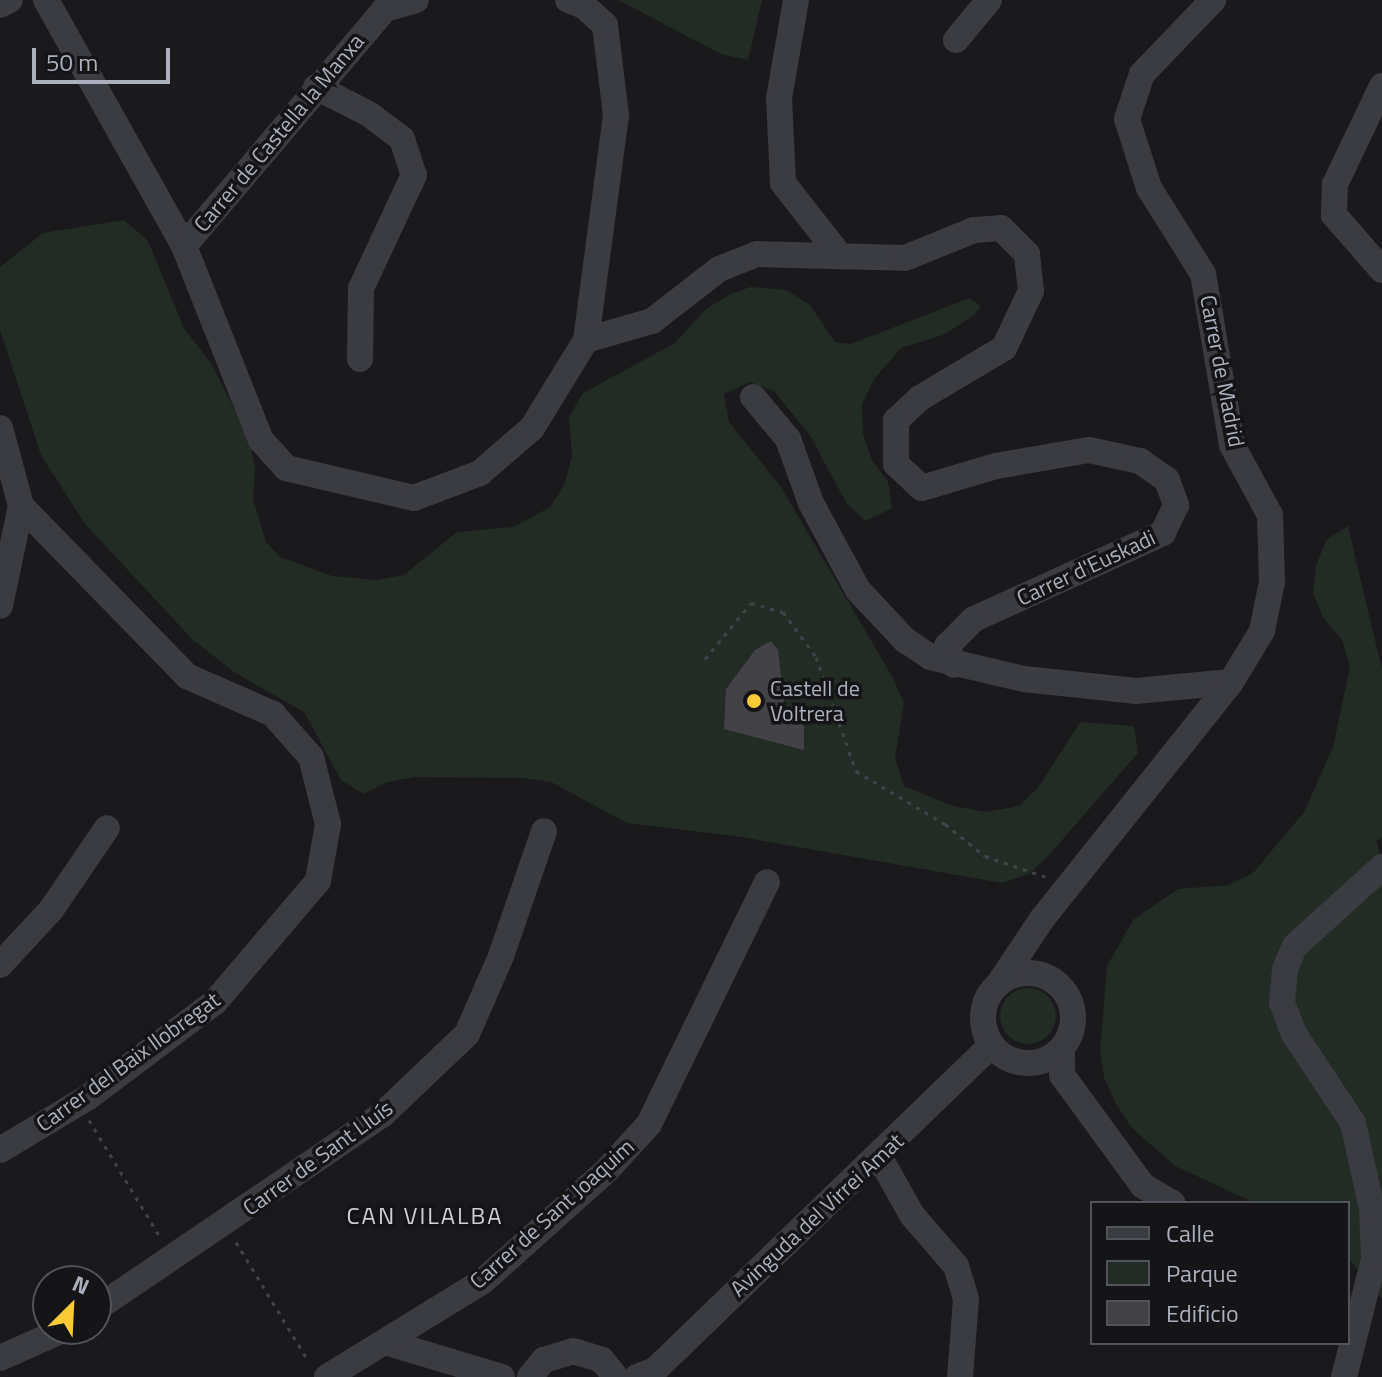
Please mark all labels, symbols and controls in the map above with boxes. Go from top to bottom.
street label: Carrer de Castella la Manxa [188,29,370,237]
scale bar [36,32,174,82]
text: 50 m [46,44,98,80]
street label: Carrer de Madrid [1194,293,1250,449]
street label: Carrer d'Euskadi [1013,524,1159,612]
place label: Castell de Voltrera [770,675,860,726]
marker: Castell de Voltrera [745,692,763,710]
street label: Carrer del Baix llobregat [31,987,225,1137]
street label: Carrer de Sant Lluís [238,1095,398,1221]
street label: Avinguda del Virrei Amat [725,1128,909,1302]
street label: Carrer de Sant Joaquim [464,1133,640,1295]
legend [1090,1201,1350,1345]
district label: CAN VILALBA [347,1202,503,1230]
text: Calle [1166,1215,1214,1251]
text: Parque [1166,1255,1238,1291]
north arrow [32,1265,112,1345]
text: N [67,1266,95,1304]
text: Edificio [1166,1295,1239,1331]

